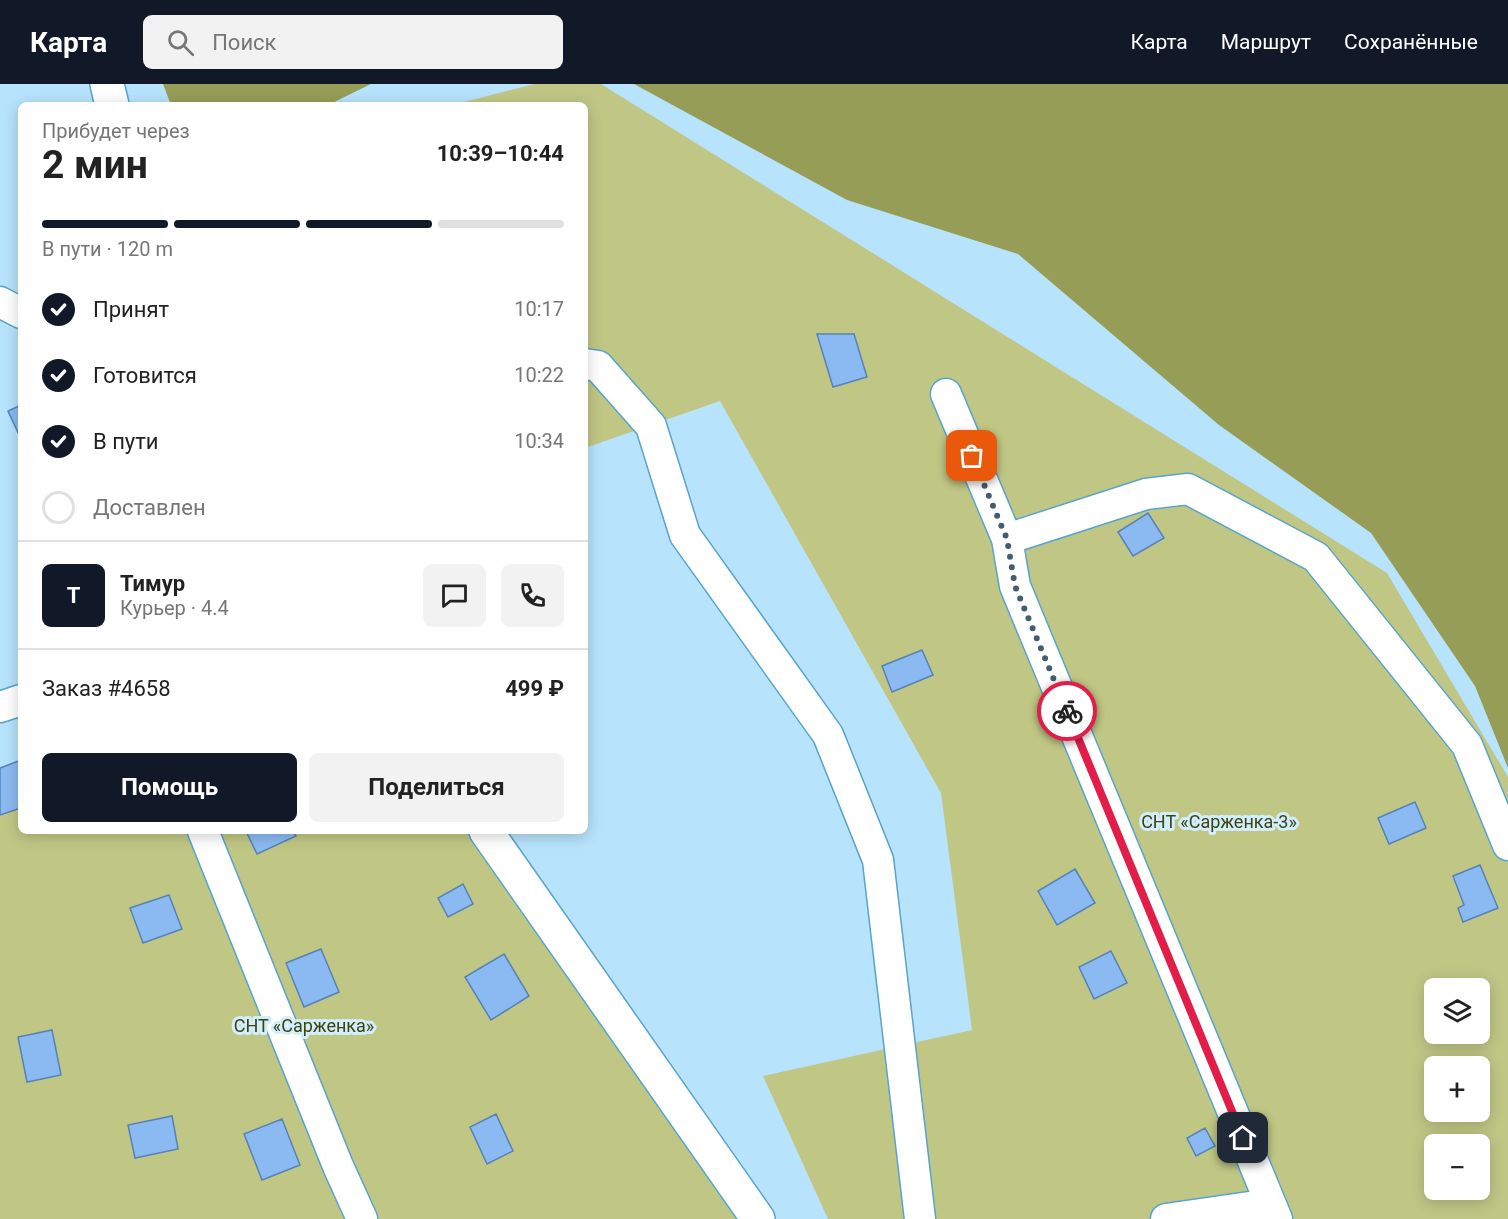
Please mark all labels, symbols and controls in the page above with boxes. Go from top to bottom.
search box [143,15,563,69]
text: Карта [30,26,107,59]
icon: search [164,26,197,59]
text: Поиск [212,30,277,55]
text: Карта [1131,30,1188,54]
text: Маршрут [1221,30,1311,54]
text: Сохранённые [1344,30,1478,54]
text: Прибудет через [42,119,190,143]
text: 10:39–10:44 [437,141,564,166]
text: 2 мин [42,142,148,188]
text: В пути · 120 m [42,237,173,261]
icon: check [42,293,75,326]
text: Принят [93,297,169,322]
text: 10:17 [514,297,564,321]
icon: check [42,359,75,392]
text: Готовится [93,363,197,388]
text: 10:22 [514,363,564,387]
icon: check [42,425,75,458]
text: В пути [93,429,159,454]
text: 10:34 [514,429,564,453]
pin [946,430,997,481]
icon: bag [955,439,988,472]
text: Доставлен [93,495,206,520]
button: chat [423,564,486,627]
button: phone [501,564,564,627]
text: Тимур [120,571,185,596]
text: Т [67,583,80,608]
text: Курьер · 4.4 [120,596,229,620]
text: Заказ #4658 [42,676,171,701]
text: 499 ₽ [505,676,564,701]
courier [1037,681,1097,741]
icon: bike [1051,695,1084,728]
button: Помощь [42,753,297,822]
button: Поделиться [309,753,564,822]
park label: СНТ «Сарженка-3» [1141,811,1297,832]
map controls [1424,978,1490,1200]
button: layers [1424,978,1490,1044]
park label: СНТ «Сарженка» [234,1015,374,1036]
button: + [1424,1056,1490,1122]
pin [1217,1112,1268,1163]
icon: home [1226,1121,1259,1154]
button: − [1424,1134,1490,1200]

